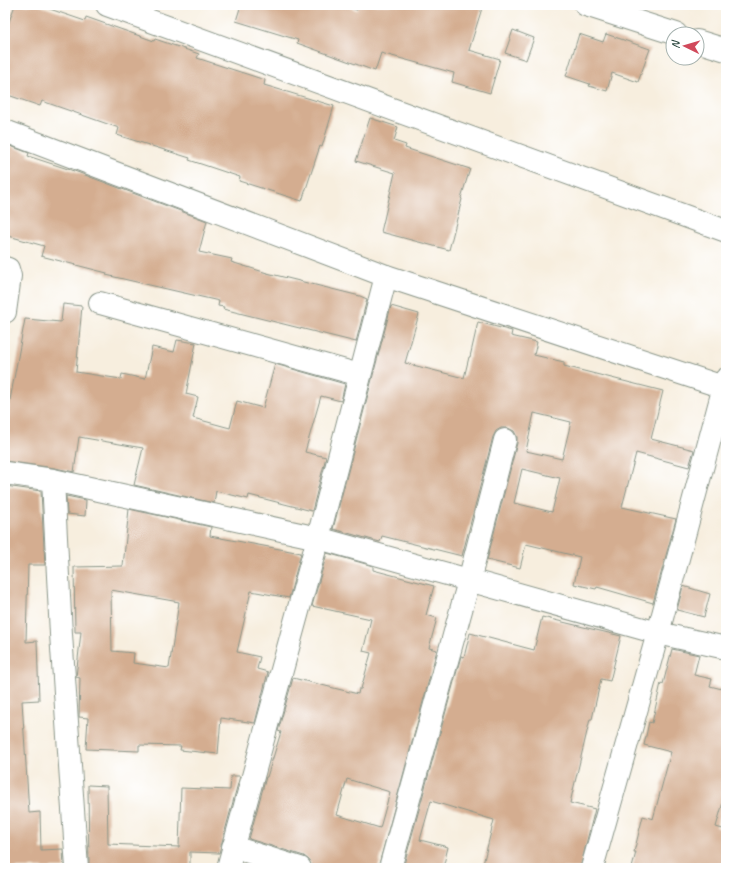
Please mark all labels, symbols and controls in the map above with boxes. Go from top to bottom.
north arrow [665,26,705,66]
text: N [668,39,682,49]

